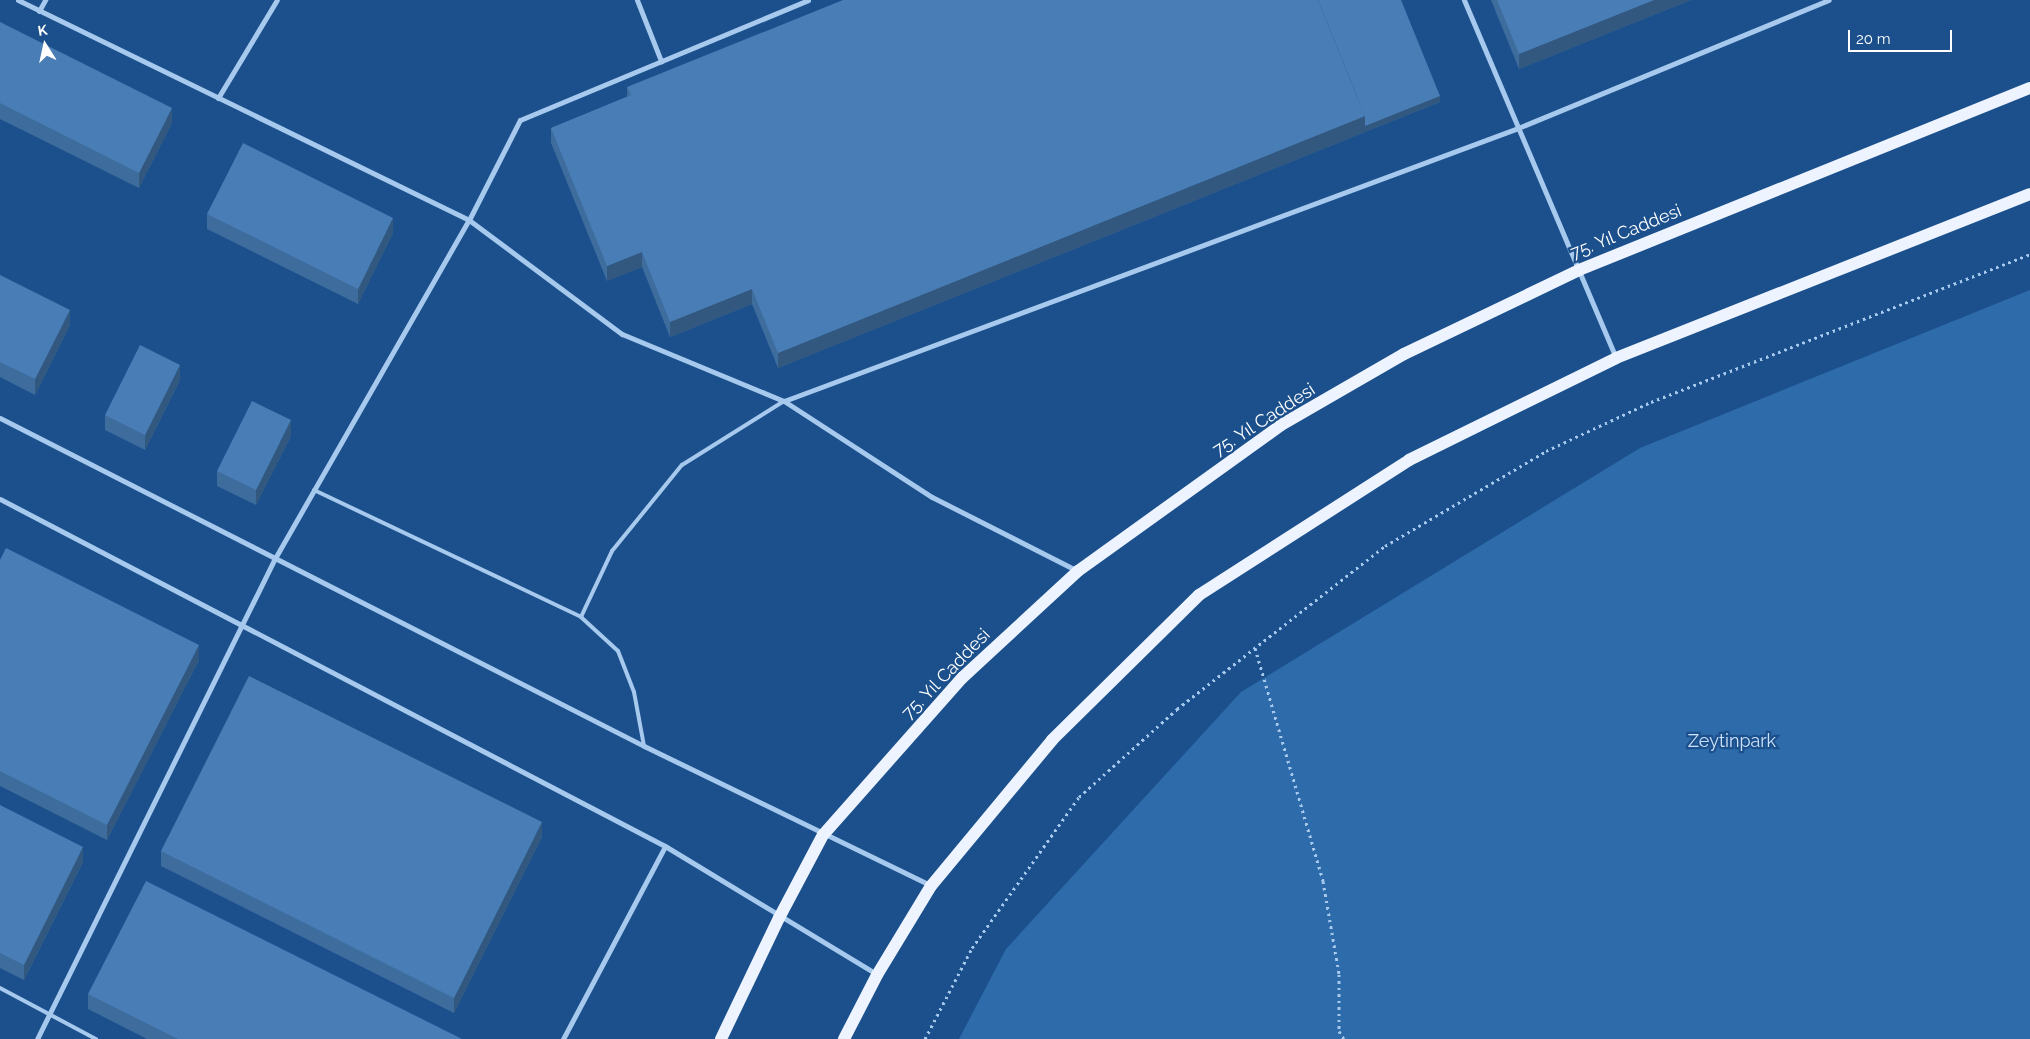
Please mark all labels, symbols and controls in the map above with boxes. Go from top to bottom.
north arrow [20,20,70,70]
scale bar [1850,20,1954,52]
text: K [36,22,48,39]
text: 20 m [1856,30,1891,48]
street label: 75. Yıl Caddesi [1567,200,1685,264]
street label: 75. Yıl Caddesi [1208,379,1320,461]
street label: 75. Yıl Caddesi [897,624,995,724]
park label: Zeytinpark [1688,730,1776,752]

